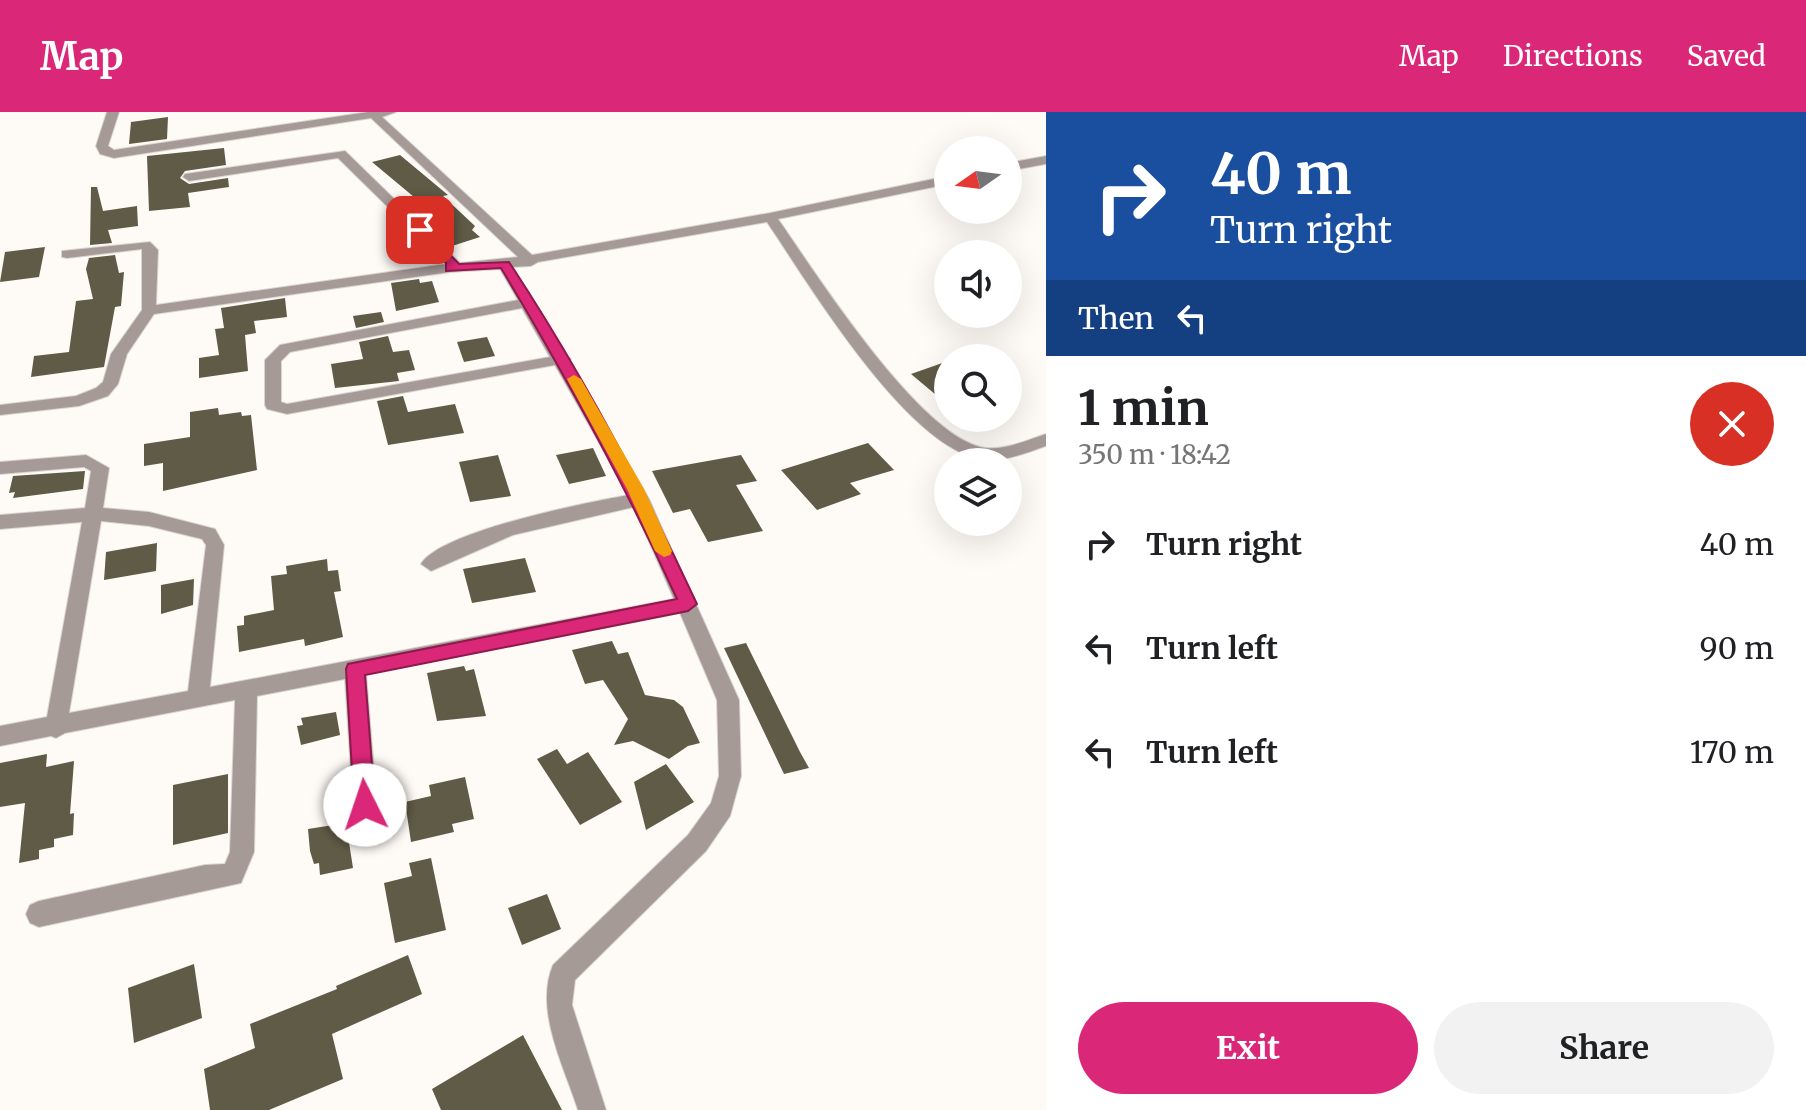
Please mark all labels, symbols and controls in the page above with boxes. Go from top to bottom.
text: Map [40,33,124,80]
text: Map [1399,38,1459,74]
text: Directions [1503,38,1643,74]
text: Saved [1687,38,1766,74]
north arrow [934,136,1022,224]
map controls [934,136,1022,536]
text: 40 m [1210,139,1352,209]
icon: right [1078,144,1182,248]
pin [386,196,454,264]
icon: arrive [398,208,442,252]
text: Turn right [1210,208,1392,253]
button: sound [934,240,1022,328]
icon: left [1170,296,1214,340]
text: Then [1078,299,1154,337]
button: search [934,344,1022,432]
text: 1 min [1078,378,1209,438]
button: close [1690,382,1774,466]
text: 350 m · 18:42 [1078,438,1231,471]
button: layers [934,448,1022,536]
icon: right [1078,522,1122,566]
text: Turn right [1146,525,1302,563]
text: 40 m [1700,525,1774,563]
icon: left [1078,626,1122,670]
text: Turn left [1146,629,1278,667]
text: 90 m [1700,629,1774,667]
icon: left [1078,730,1122,774]
text: Turn left [1146,733,1278,771]
text: 170 m [1690,733,1774,771]
position arrow [323,763,407,847]
button: Exit [1078,1002,1418,1094]
button: Share [1434,1002,1774,1094]

